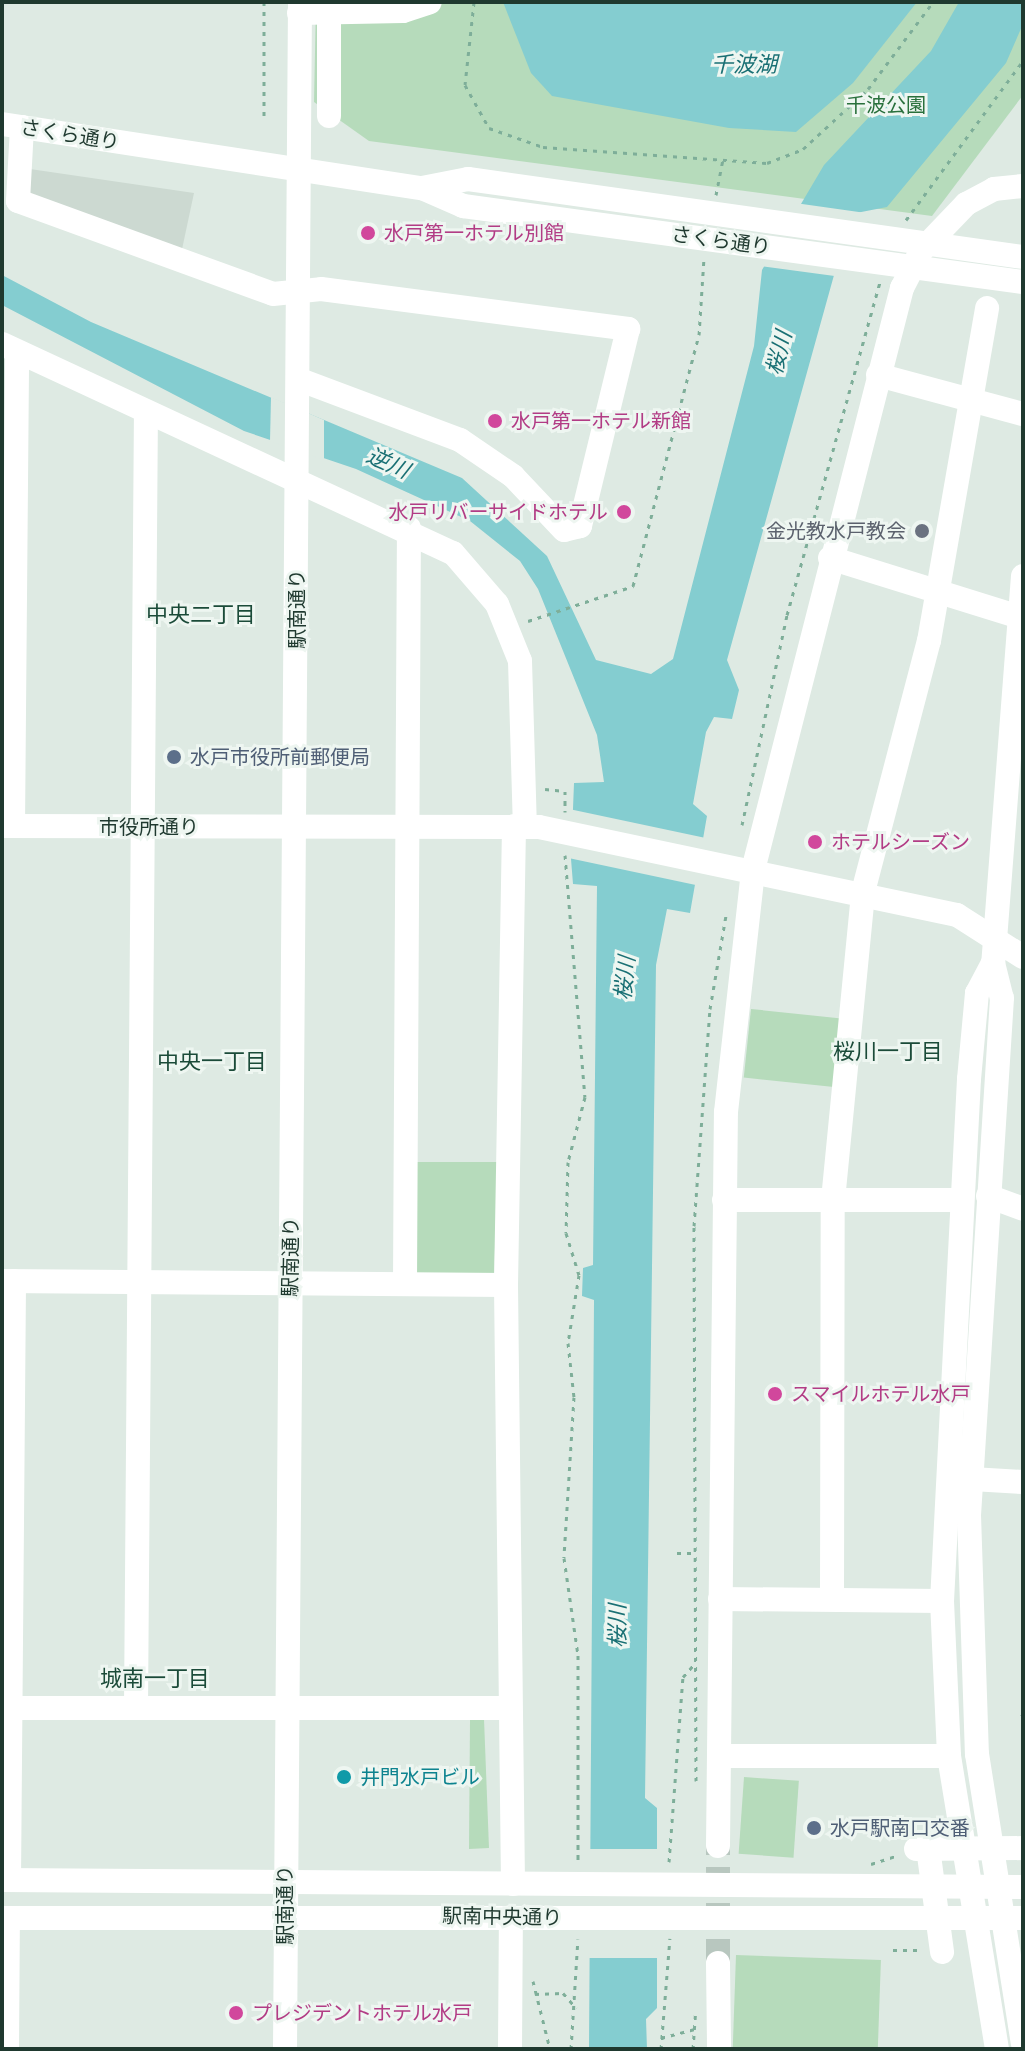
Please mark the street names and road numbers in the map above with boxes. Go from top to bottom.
street label: さくら通り [19,115,121,155]
street label: さくら通り [670,222,772,260]
street label: 駅南通り [285,569,309,649]
street label: 市役所通り [99,815,199,839]
street label: 駅南通り [278,1217,304,1297]
street label: 駅南通り [273,1865,297,1945]
street label: 駅南中央通り [442,1904,562,1930]

